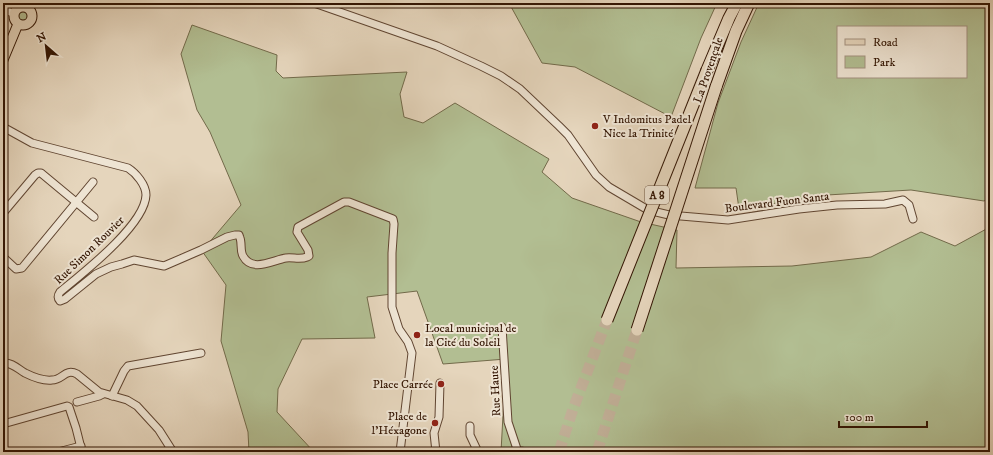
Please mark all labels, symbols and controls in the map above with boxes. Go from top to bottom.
north arrow [26,26,66,66]
legend [837,26,967,78]
text: N [35,30,49,46]
street label: La Provençale [690,35,727,105]
text: Road [873,35,898,50]
text: Park [873,55,895,70]
place label: V Indomitus Padel Nice la Trinité [602,112,691,141]
marker: V Indomitus Padel Nice la Trinité [590,121,600,131]
road number: A 8 [645,186,669,204]
street label: Boulevard Fuon Santa [724,189,831,216]
street label: Rue Simon Rouvier [51,213,128,288]
place label: Local municipal de la Cité du Soleil [425,321,517,350]
marker: Local municipal de la Cité du Soleil [412,330,422,340]
street label: Rue Haute [487,365,504,417]
place label: Place Carrée [373,377,433,392]
marker: Place Carrée [436,379,446,389]
scale bar [839,403,927,429]
place label: Place de l'Héxagone [372,409,427,438]
text: 100 m [845,410,874,425]
marker: Place de l'Héxagone [430,418,440,428]

